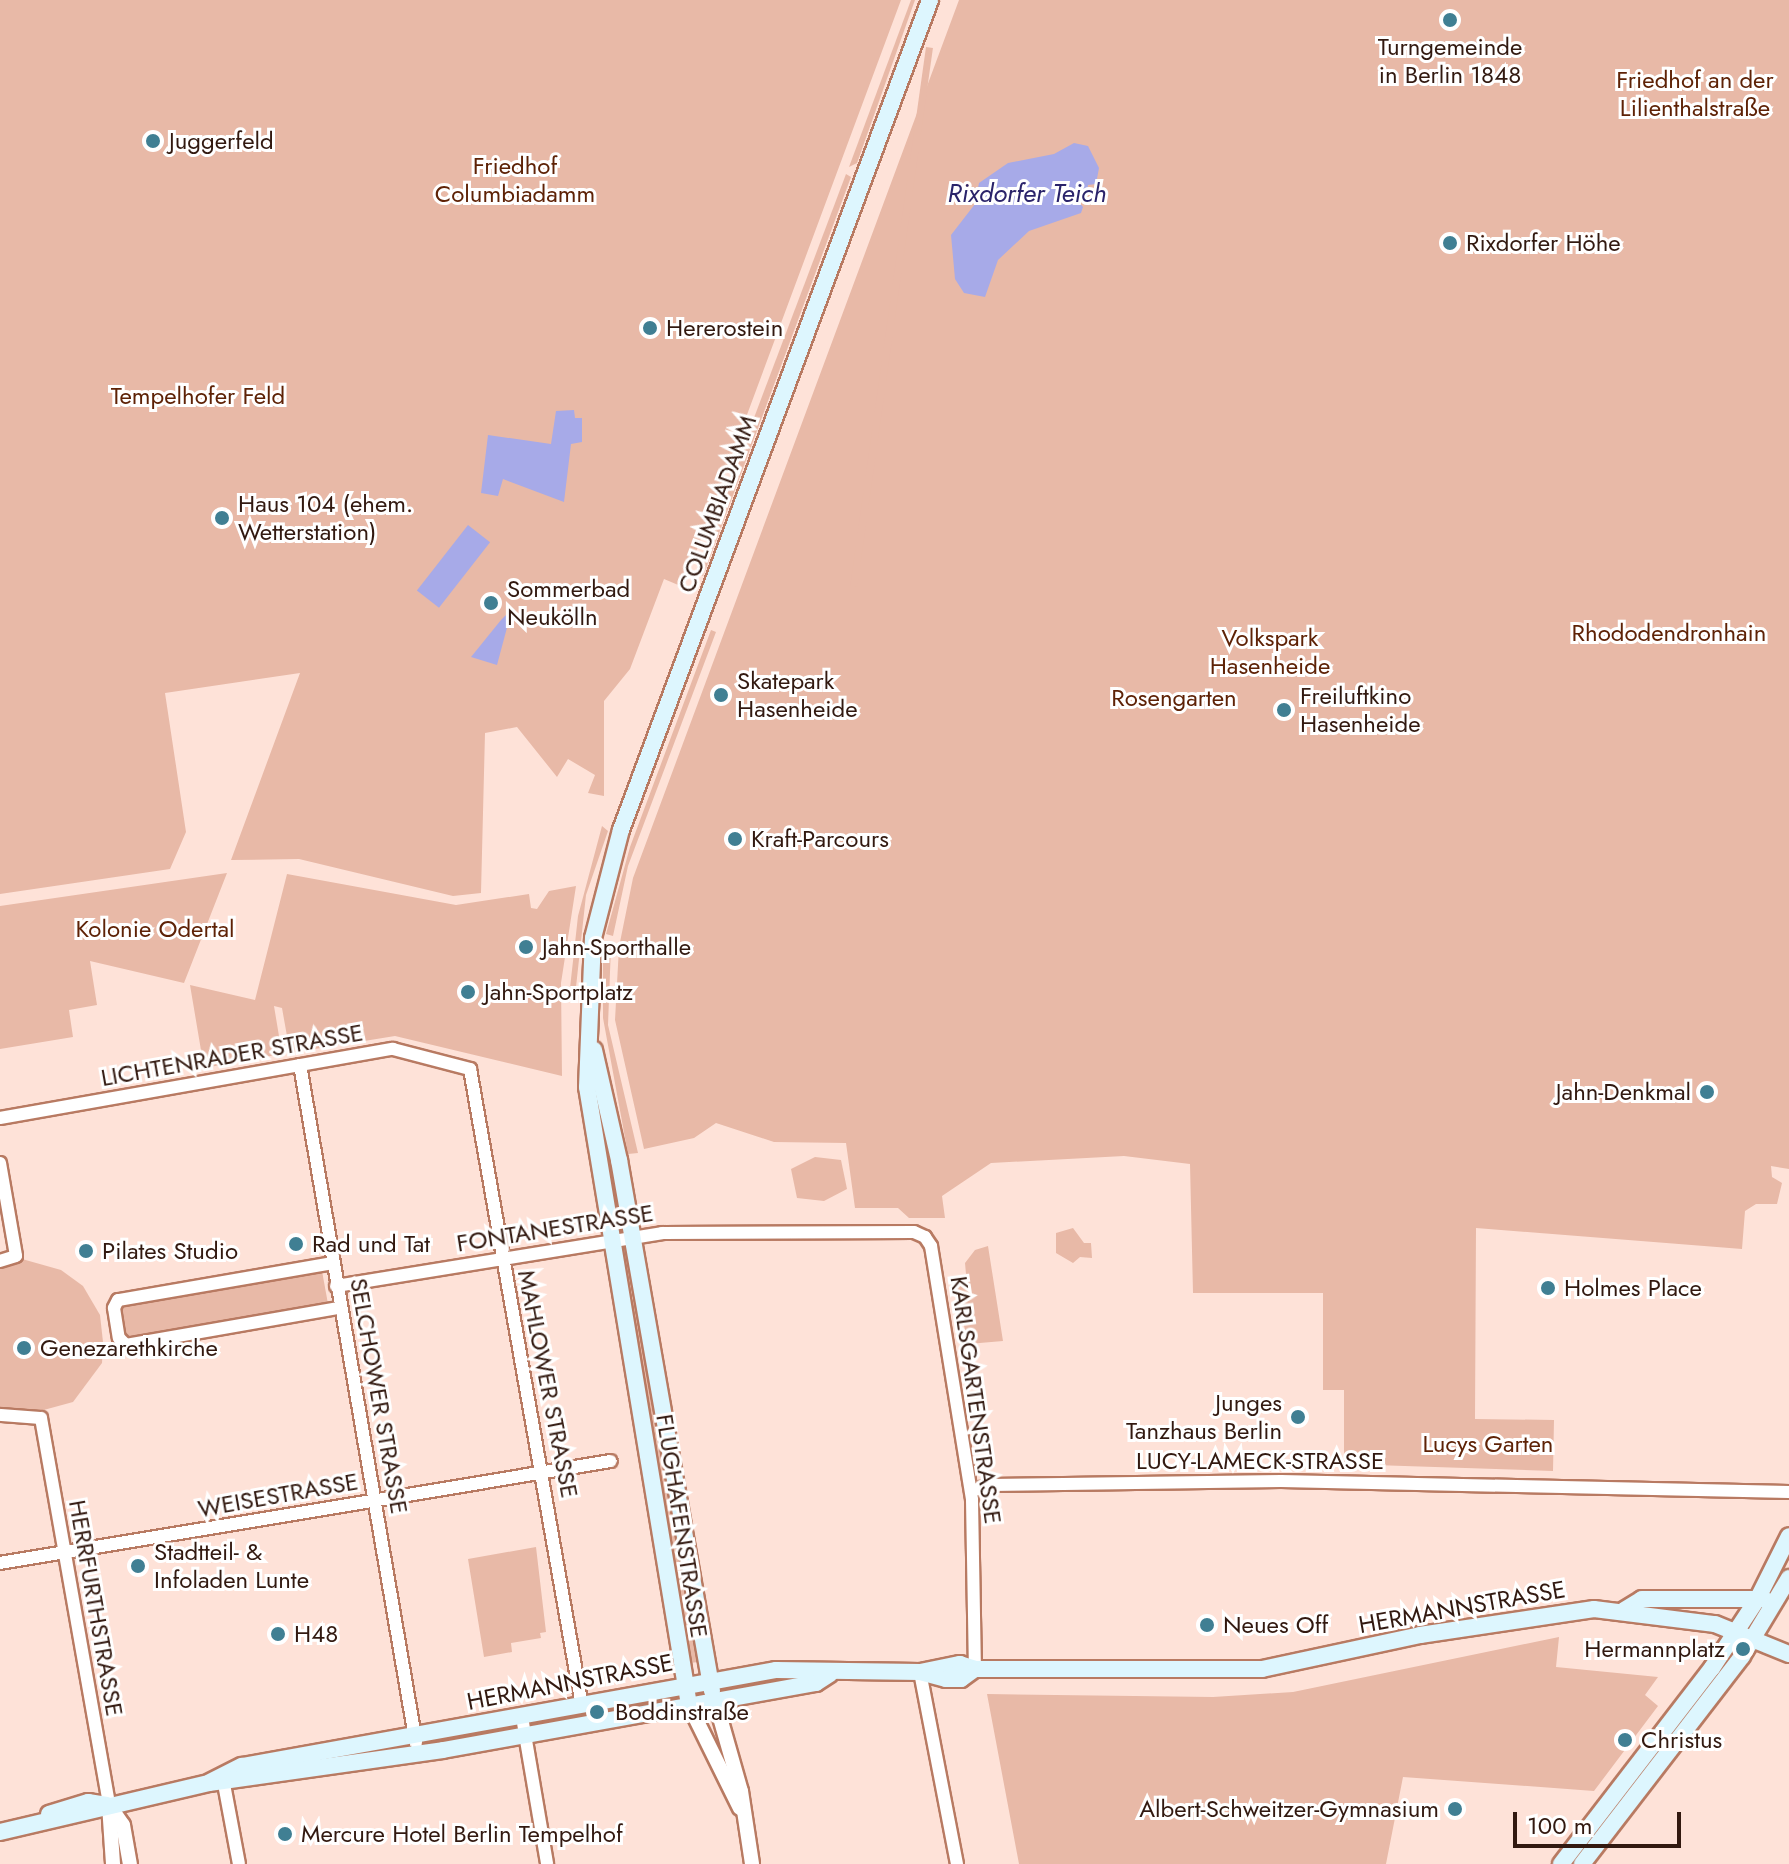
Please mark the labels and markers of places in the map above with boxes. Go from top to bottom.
marker: Turngemeinde in Berlin 1848 [1441,11,1459,29]
place label: Turngemeinde in Berlin 1848 [1378,33,1522,89]
place label: Juggerfeld [169,127,274,155]
marker: Juggerfeld [144,132,162,150]
place label: Rixdorfer Höhe [1466,229,1621,257]
marker: Rixdorfer Höhe [1441,234,1459,252]
place label: Hererostein [666,314,783,342]
marker: Hererostein [641,319,659,337]
place label: Haus 104 (ehem. Wetterstation) [238,490,413,546]
marker: Haus 104 (ehem. Wetterstation) [213,509,231,527]
place label: Sommerbad Neukölln [507,575,630,631]
marker: Sommerbad Neukölln [482,594,500,612]
place label: Skatepark Hasenheide [737,667,858,723]
place label: Freiluftkino Hasenheide [1300,682,1421,738]
marker: Skatepark Hasenheide [712,686,730,704]
marker: Freiluftkino Hasenheide [1275,701,1293,719]
place label: Kraft-Parcours [751,825,889,853]
marker: Kraft-Parcours [726,830,744,848]
place label: Jahn-Sporthalle [542,933,691,961]
marker: Jahn-Sporthalle [517,938,535,956]
place label: Jahn-Sportplatz [484,978,633,1006]
marker: Jahn-Sportplatz [459,983,477,1001]
place label: Jahn-Denkmal [1556,1078,1691,1106]
marker: Jahn-Denkmal [1698,1083,1716,1101]
place label: Rad und Tat [312,1230,430,1258]
marker: Rad und Tat [287,1235,305,1253]
place label: Pilates Studio [102,1237,238,1265]
marker: Pilates Studio [77,1242,95,1260]
place label: Holmes Place [1564,1274,1702,1302]
marker: Holmes Place [1539,1279,1557,1297]
place label: Genezarethkirche [40,1334,218,1362]
marker: Genezarethkirche [15,1339,33,1357]
place label: Junges Tanzhaus Berlin [1126,1389,1282,1445]
marker: Junges Tanzhaus Berlin [1289,1408,1307,1426]
place label: Stadtteil- & Infoladen Lunte [154,1538,309,1594]
marker: Stadtteil- & Infoladen Lunte [129,1557,147,1575]
place label: Neues Off [1223,1611,1328,1639]
marker: Neues Off [1198,1616,1216,1634]
place label: H48 [294,1620,338,1648]
marker: H48 [269,1625,287,1643]
place label: Hermannplatz [1584,1635,1725,1663]
marker: Hermannplatz [1732,1638,1754,1660]
place label: Boddinstraße [615,1698,749,1726]
marker: Boddinstraße [586,1701,608,1723]
place label: Christus [1641,1726,1722,1754]
marker: Christus [1616,1731,1634,1749]
place label: Albert-Schweitzer-Gymnasium [1139,1795,1439,1823]
marker: Albert-Schweitzer-Gymnasium [1446,1800,1464,1818]
place label: Mercure Hotel Berlin Tempelhof [301,1820,623,1848]
marker: Mercure Hotel Berlin Tempelhof [276,1825,294,1843]

